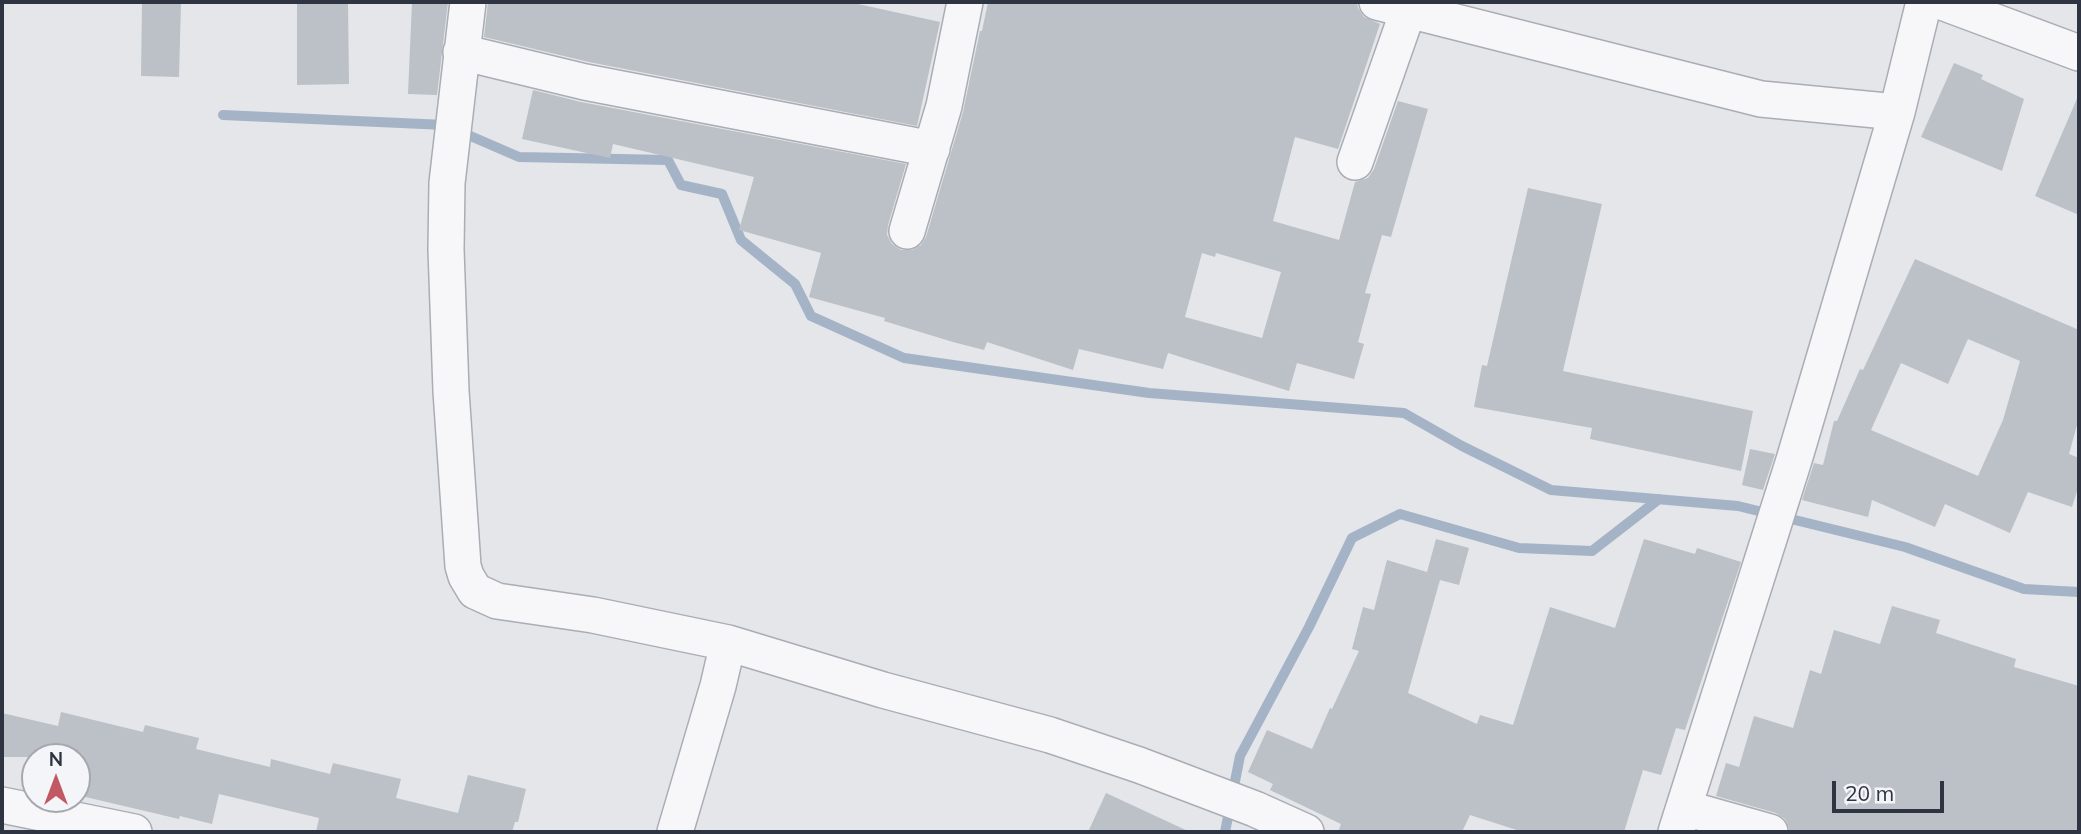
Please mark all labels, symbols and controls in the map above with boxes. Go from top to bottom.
north arrow [21,743,91,813]
text: N [49,747,63,771]
scale bar [1836,768,1948,812]
text: 20 m [1845,780,1894,806]

